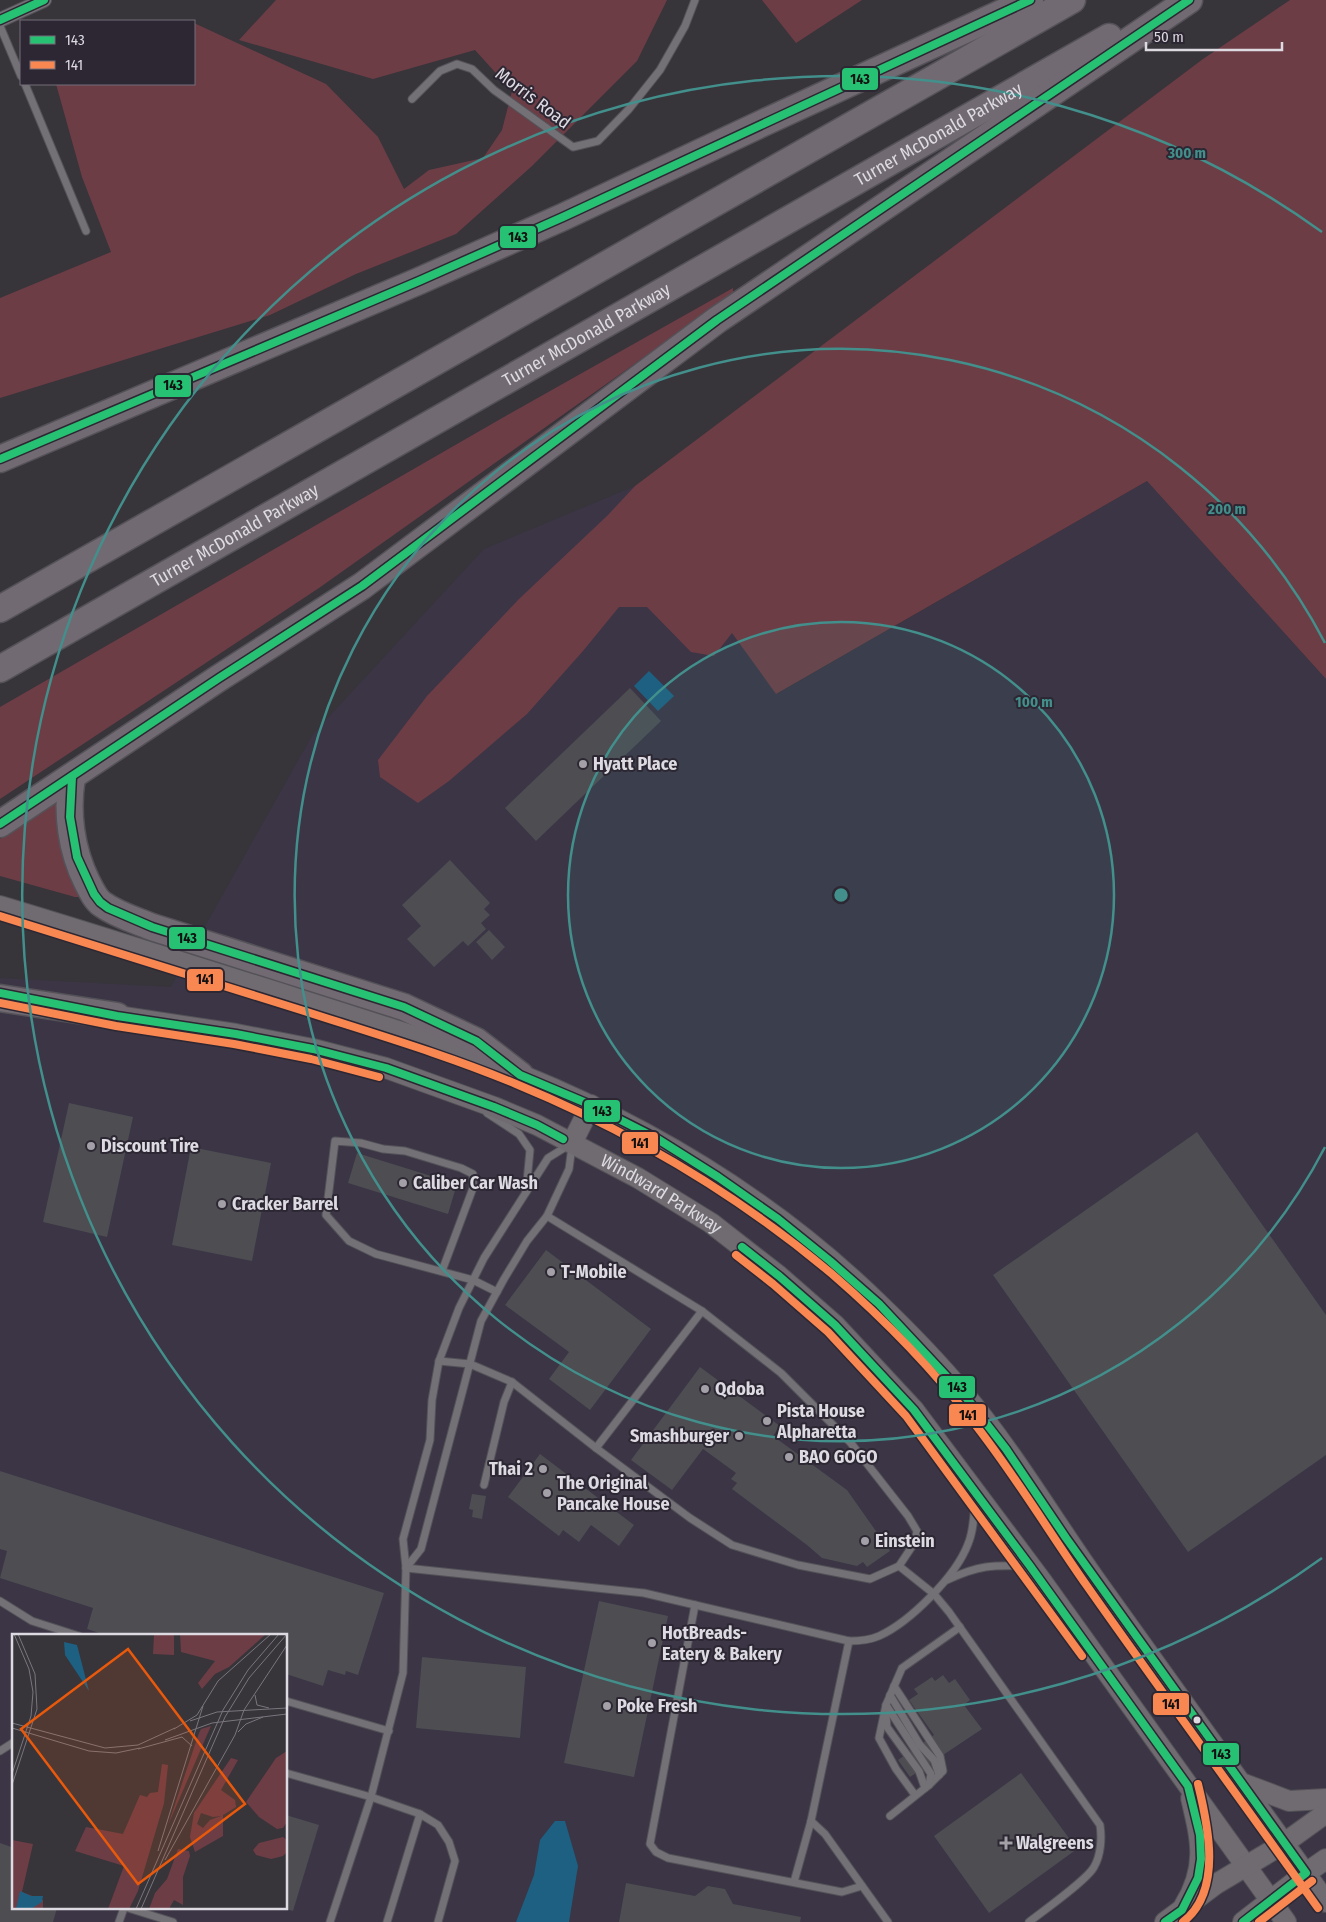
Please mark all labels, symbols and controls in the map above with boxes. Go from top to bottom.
legend [20,20,195,85]
scale bar [1146,20,1282,52]
text: 50 m [1154,28,1184,46]
text: 143 [65,31,85,49]
text: 141 [65,56,83,74]
street label: Morris Road [491,63,575,133]
line badge: 143 [841,67,879,91]
text: 143 [850,71,870,88]
street label: Turner McDonald Parkway [851,78,1026,191]
text: 300 m [1167,144,1206,162]
line badge: 143 [499,225,537,249]
text: 143 [508,229,528,246]
street label: Turner McDonald Parkway [499,278,674,391]
line badge: 143 [154,374,192,398]
text: 143 [163,377,183,394]
street label: Turner McDonald Parkway [147,479,322,592]
text: 200 m [1207,500,1246,518]
text: 100 m [1015,693,1053,711]
place label: Hyatt Place [593,753,677,775]
marker: Hyatt Place [577,758,589,770]
centre of rings [832,886,850,904]
line badge: 143 [168,926,206,950]
text: 143 [177,930,197,947]
line badge: 141 [186,968,224,992]
text: 141 [196,971,214,988]
line badge: 143 [583,1099,621,1123]
text: 143 [592,1103,612,1120]
line badge: 141 [621,1131,659,1155]
place label: Discount Tire [101,1135,199,1157]
text: 141 [631,1135,649,1152]
marker: Discount Tire [85,1140,97,1152]
street label: Windward Parkway [597,1149,726,1238]
place label: Caliber Car Wash [413,1172,538,1194]
marker: Caliber Car Wash [397,1177,409,1189]
place label: Cracker Barrel [232,1193,338,1215]
marker: Cracker Barrel [216,1198,228,1210]
place label: T-Mobile [561,1261,627,1283]
marker: T-Mobile [545,1266,557,1278]
line badge: 143 [938,1375,976,1399]
place label: Qdoba [715,1378,764,1400]
text: 143 [947,1379,967,1396]
marker: Qdoba [699,1383,711,1395]
place label: Pista House Alpharetta [776,1400,865,1443]
line badge: 141 [948,1403,987,1427]
text: 141 [959,1407,977,1424]
marker: Pista House Alpharetta [761,1415,773,1427]
place label: Smashburger [630,1425,729,1447]
marker: Smashburger [733,1430,745,1442]
place label: BAO GOGO [799,1446,878,1468]
marker: BAO GOGO [783,1451,795,1463]
place label: Thai 2 [489,1458,533,1480]
marker: Thai 2 [537,1463,549,1475]
place label: The Original Pancake House [557,1472,670,1515]
marker: The Original Pancake House [541,1487,553,1499]
place label: Einstein [875,1530,935,1552]
marker: Einstein [859,1535,871,1547]
place label: HotBreads- Eatery & Bakery [662,1622,782,1665]
inset map [12,1634,288,1910]
marker: HotBreads- Eatery & Bakery [646,1637,658,1649]
line badge: 141 [1152,1692,1190,1716]
place label: Poke Fresh [617,1695,698,1717]
text: 141 [1162,1696,1180,1713]
marker: Poke Fresh [601,1700,613,1712]
unlabelled marker [1192,1715,1202,1725]
line badge: 143 [1202,1742,1240,1766]
text: 143 [1211,1746,1231,1763]
place label: Walgreens [1016,1832,1094,1854]
marker: Walgreens [1000,1837,1012,1849]

